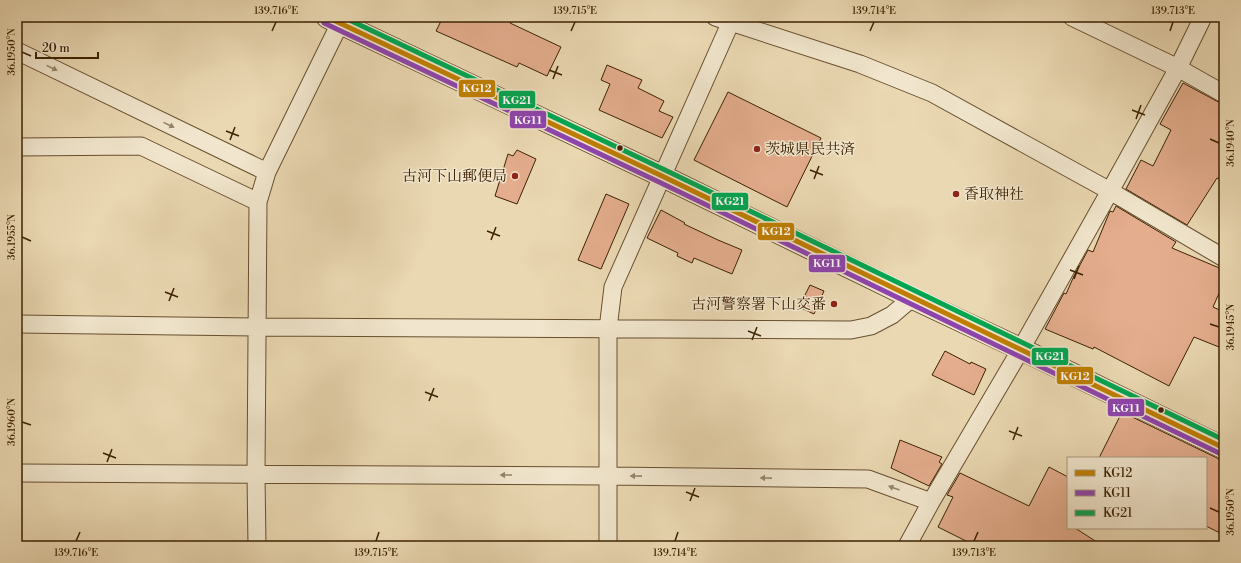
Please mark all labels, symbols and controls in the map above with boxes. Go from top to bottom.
text: 139.716°E [254,5,298,17]
text: 139.715°E [553,5,597,17]
text: 139.714°E [852,5,896,17]
text: 139.713°E [1151,5,1195,17]
text: 36.1950°N [6,28,18,76]
scale bar [36,34,98,60]
text: 20 m [42,41,70,56]
one-way arrow [46,65,58,71]
line badge: KG12 [458,79,496,98]
text: KG12 [462,82,492,96]
line badge: KG21 [498,90,536,109]
text: KG21 [502,94,532,108]
line badge: KG11 [509,110,547,129]
text: KG11 [514,114,543,128]
text: 36.1940°N [1225,119,1237,167]
one-way arrow [164,122,175,128]
place label: 茨城県民共済 [765,140,855,159]
unlabelled marker [615,143,625,153]
marker: 茨城県民共済 [752,144,762,154]
place label: 古河下山郵便局 [402,167,507,186]
marker: 古河下山郵便局 [510,171,520,181]
place label: 香取神社 [964,185,1024,204]
marker: 香取神社 [951,189,961,199]
line badge: KG21 [711,192,749,211]
text: KG21 [715,195,745,209]
text: 36.1955°N [6,213,18,260]
line badge: KG12 [757,222,795,241]
text: KG12 [761,225,791,239]
line badge: KG11 [808,254,846,273]
text: KG11 [813,257,842,271]
place label: 古河警察署下山交番 [691,295,826,314]
marker: 古河警察署下山交番 [829,299,839,309]
text: 36.1945°N [1225,303,1237,350]
line badge: KG21 [1031,347,1069,366]
text: KG21 [1035,350,1065,364]
line badge: KG12 [1056,366,1094,385]
text: KG12 [1060,370,1090,384]
text: 36.1960°N [6,398,18,446]
line badge: KG11 [1107,398,1145,417]
text: KG11 [1112,402,1141,416]
unlabelled marker [1156,405,1166,415]
legend [1067,457,1207,529]
text: KG12 [1103,466,1133,481]
one-way arrow [499,472,512,478]
one-way arrow [629,473,642,479]
one-way arrow [759,475,772,481]
one-way arrow [888,485,900,491]
text: KG11 [1103,486,1132,501]
text: 36.1950°N [1225,488,1237,536]
text: KG21 [1103,506,1133,521]
text: 139.716°E [54,547,98,559]
text: 139.715°E [354,547,398,559]
text: 139.714°E [653,547,697,559]
text: 139.713°E [952,547,996,559]

